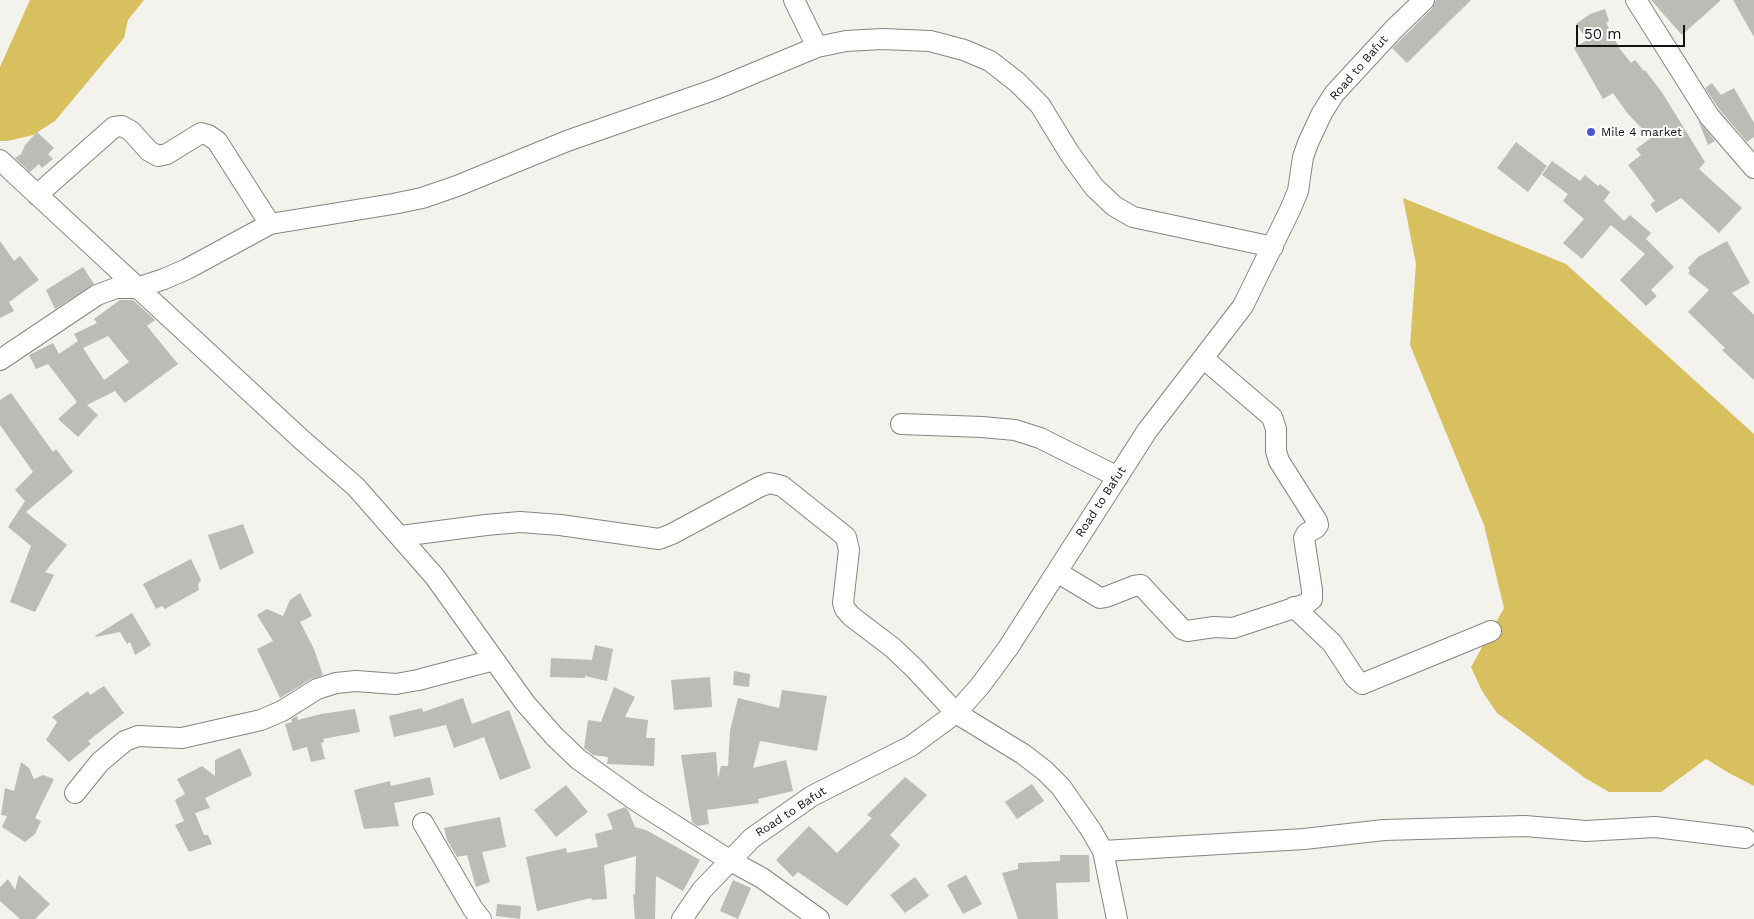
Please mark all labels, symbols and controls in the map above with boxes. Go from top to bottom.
scale bar [1579,15,1688,47]
text: 50 m [1584,25,1621,43]
street label: Road to Bafut [1327,33,1391,103]
place label: Mile 4 market [1601,125,1682,139]
marker: Mile 4 market [1585,126,1597,138]
street label: Road to Bafut [1073,464,1129,540]
street label: Road to Bafut [753,784,829,840]

